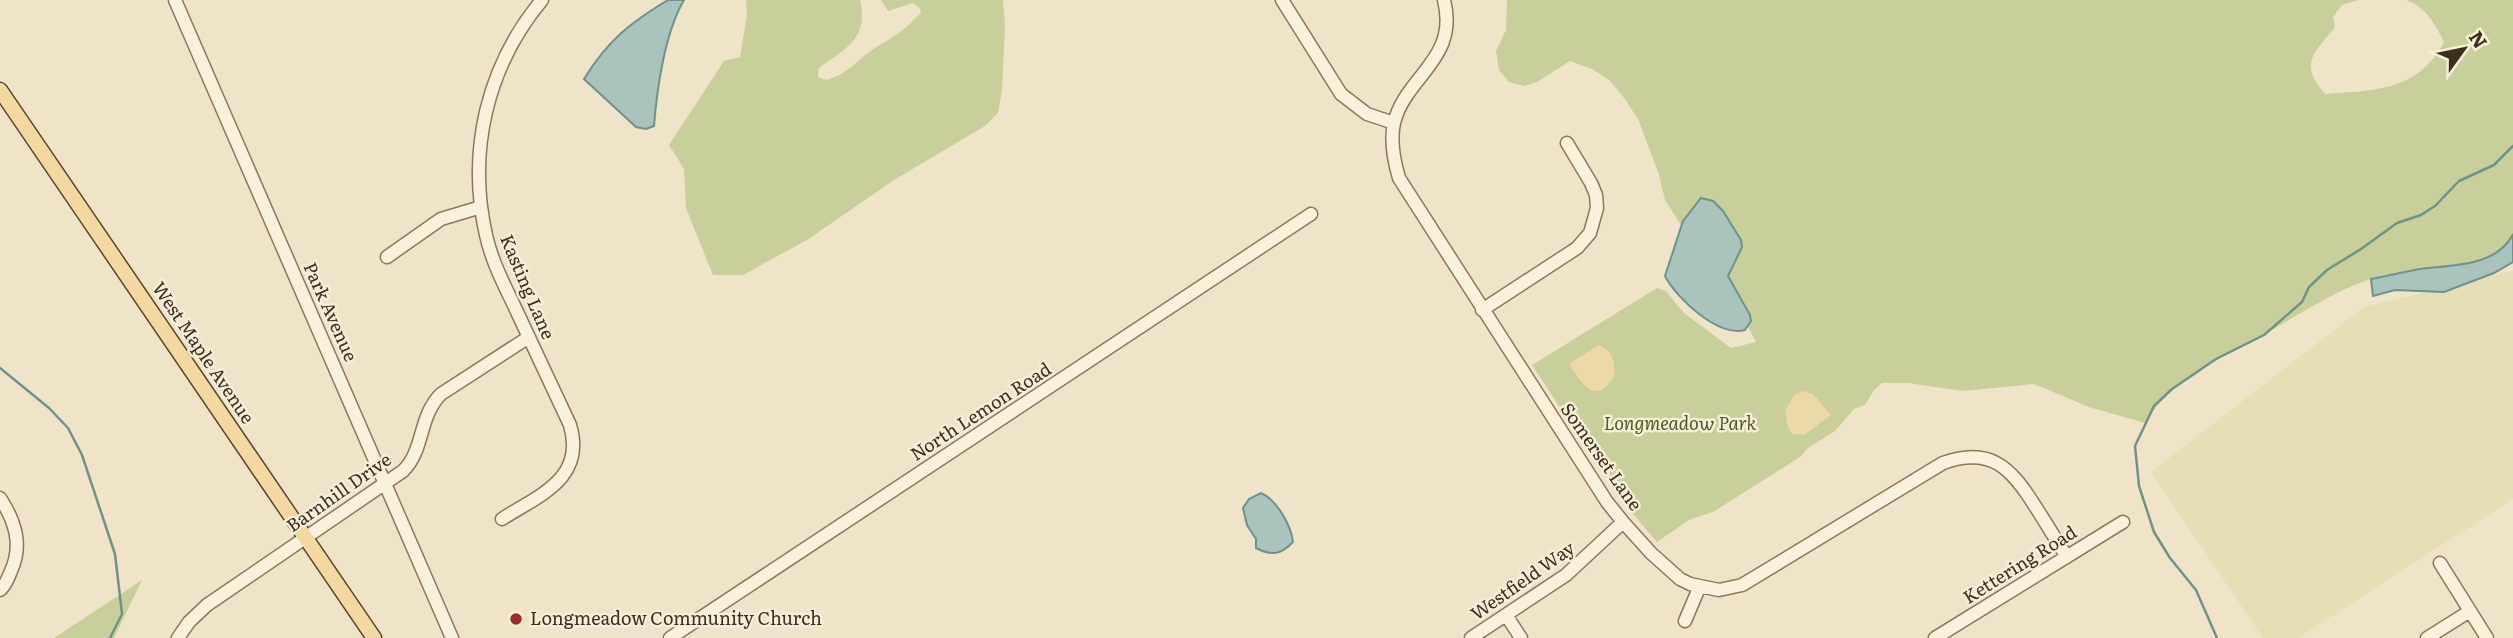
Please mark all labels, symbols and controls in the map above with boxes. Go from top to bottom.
north arrow [2429,14,2499,84]
text: N [2463,25,2495,54]
street label: Kasting Lane [494,230,563,343]
street label: Park Avenue [297,257,365,365]
street label: West Maple Avenue [147,276,262,429]
street label: North Lemon Road [904,355,1056,467]
street label: Somerset Lane [1555,397,1650,516]
park label: Longmeadow Park [1604,409,1756,436]
street label: Barnhill Drive [280,446,396,538]
street label: Kettering Road [1957,518,2081,610]
street label: Westfield Way [1464,533,1580,626]
place label: Longmeadow Community Church [530,604,822,631]
marker: Longmeadow Community Church [508,611,524,627]

